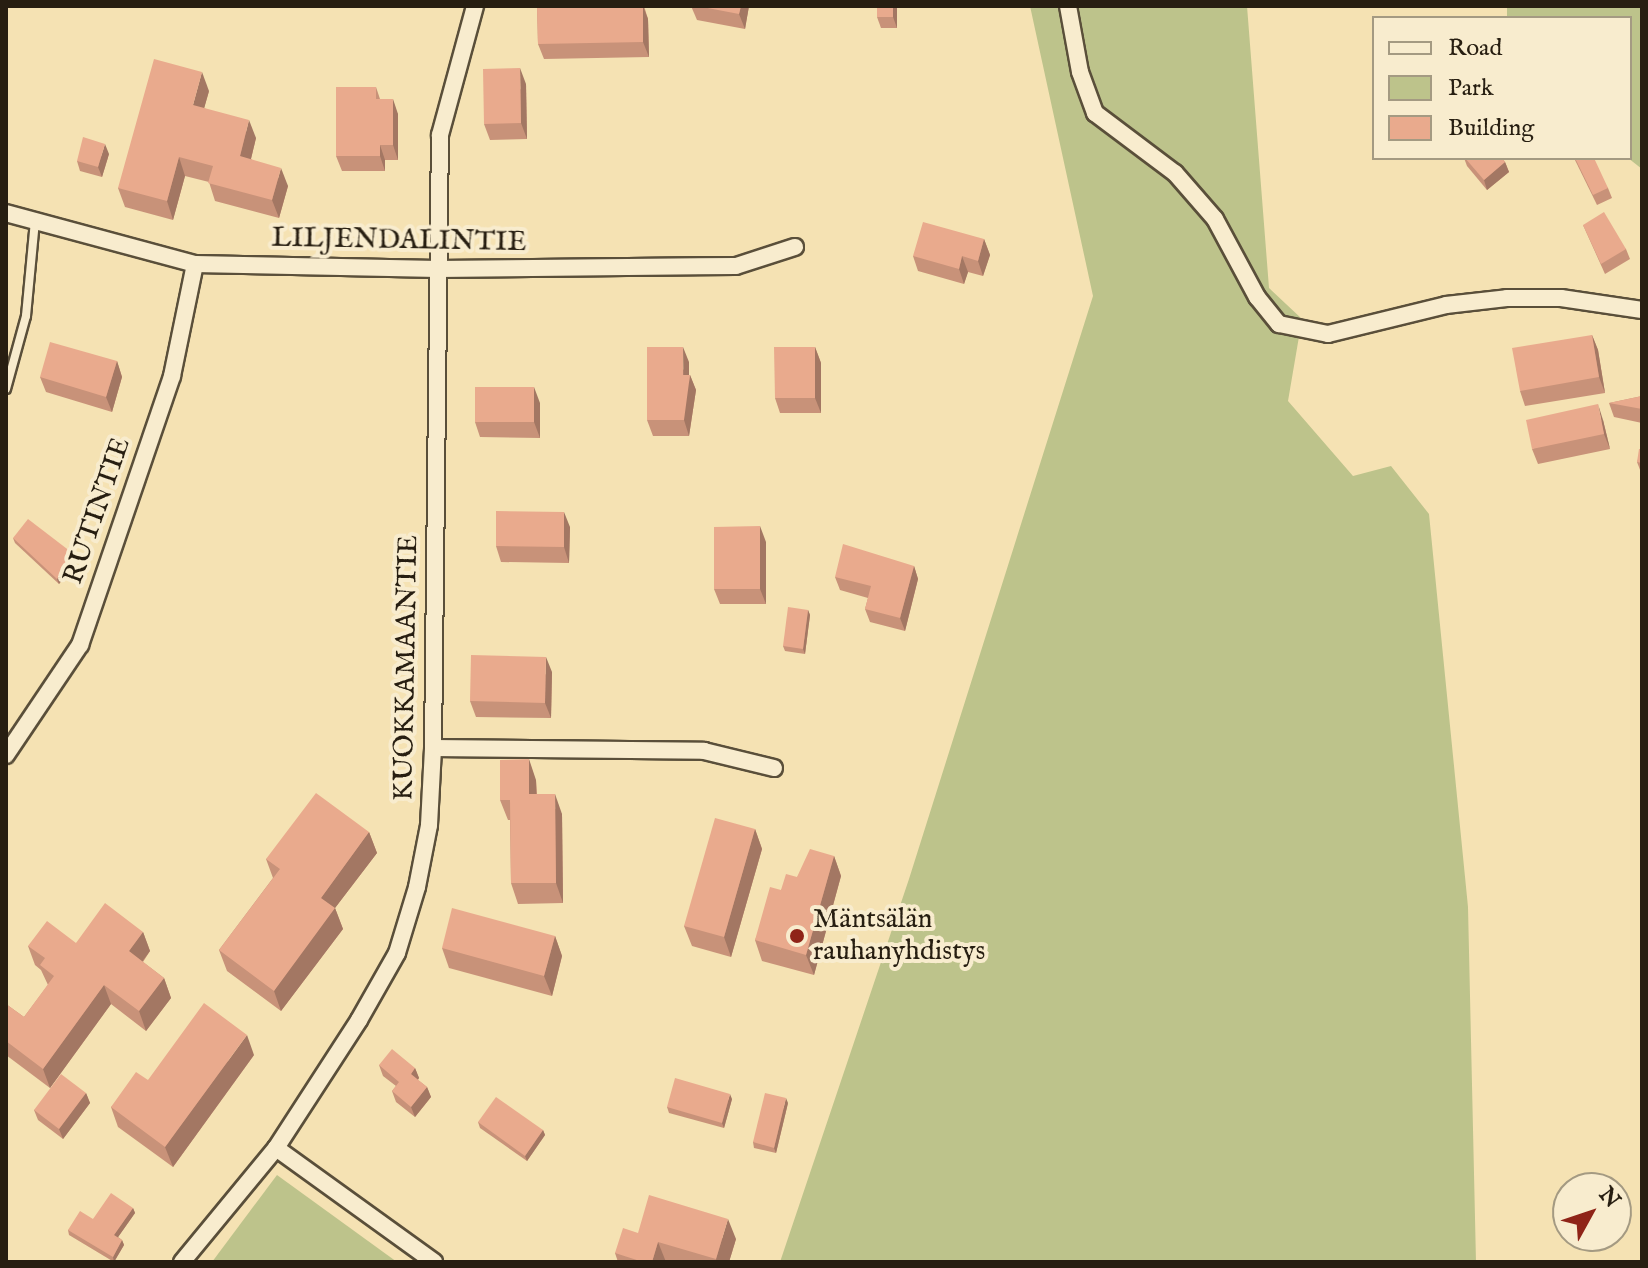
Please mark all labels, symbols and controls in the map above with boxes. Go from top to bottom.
legend [1372,16,1632,160]
text: Road [1448,33,1502,64]
text: Park [1448,73,1494,104]
text: Building [1448,113,1534,144]
street label: LILJENDALINTIE [271,222,527,260]
street label: RUTINTIE [57,433,139,589]
street label: KUOKKAMAANTIE [388,535,426,801]
place label: Mäntsälän rauhanyhdistys [813,903,985,969]
marker: Mäntsälän rauhanyhdistys [788,927,806,945]
north arrow [1552,1172,1632,1252]
text: N [1592,1182,1626,1214]

